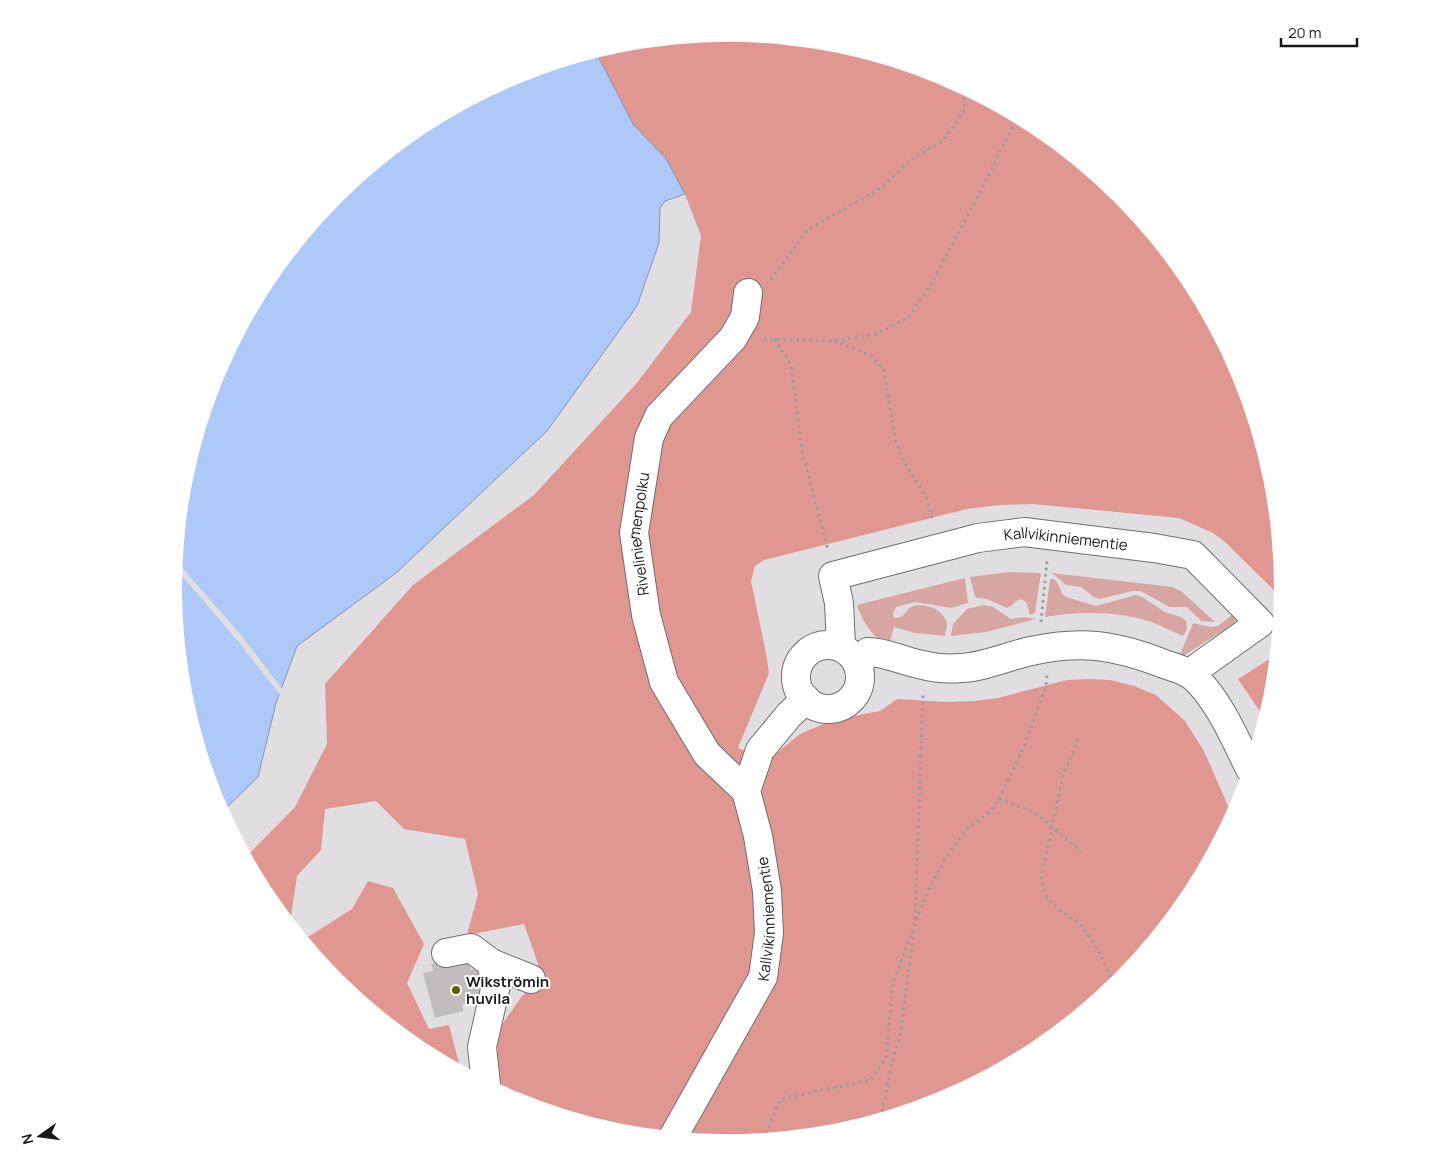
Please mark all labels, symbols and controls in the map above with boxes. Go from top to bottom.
scale bar [1281,15,1357,47]
text: 20 m [1288,22,1321,43]
street label: Riveliniemenpolku [623,471,654,597]
street label: Kallvikinniementie [1002,522,1129,555]
street label: Kallvikinniementie [751,855,780,982]
place label: Wikströmin huvila [466,971,549,1009]
marker: Wikströmin huvila [450,984,462,996]
north arrow [15,1111,65,1161]
text: N [16,1132,37,1146]

